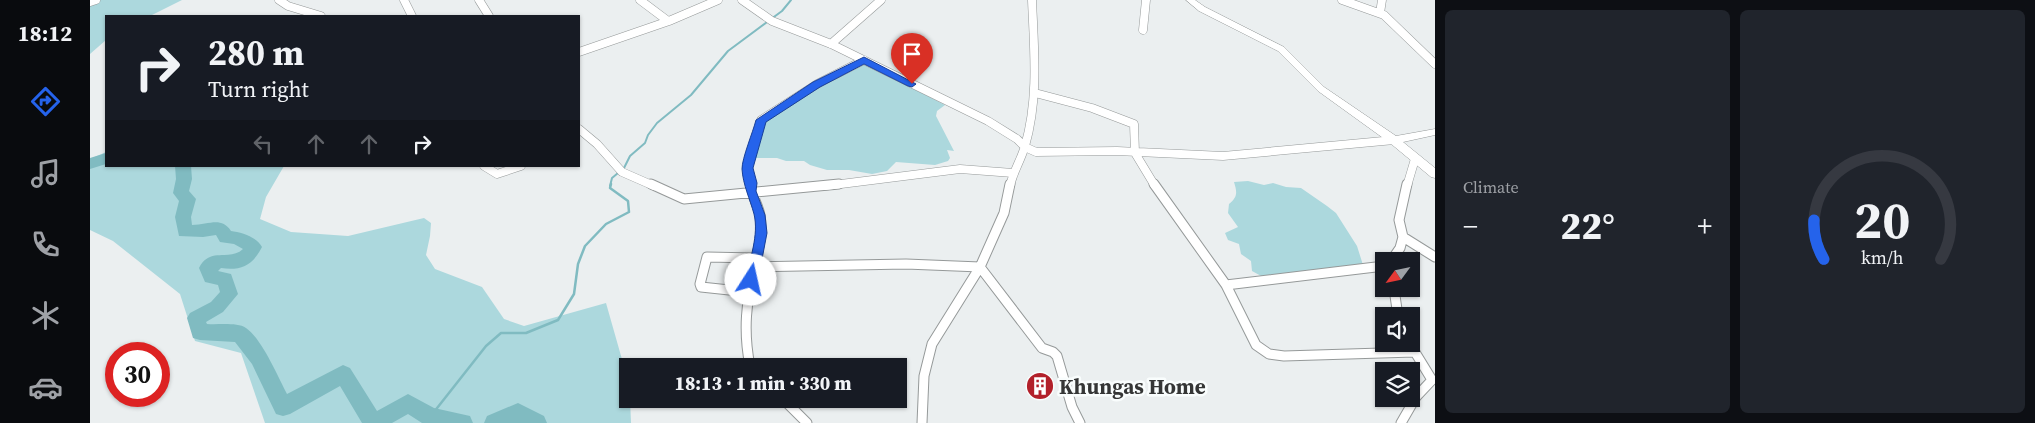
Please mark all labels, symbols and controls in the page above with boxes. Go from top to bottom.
text: 18:12 [18,18,72,48]
text: 280 m [208,29,304,77]
pin [891,33,933,84]
icon: right [125,35,190,100]
icon: arrive [898,40,926,68]
text: Turn right [208,74,309,104]
icon: directions [28,84,63,119]
icon: left [249,130,277,158]
icon: ahead [302,130,330,158]
icon: ahead [355,130,383,158]
icon: right [408,130,436,158]
icon: music [28,156,63,191]
text: Climate [1463,176,1519,198]
text: 20 [1854,184,1911,255]
text: 22° [1560,200,1615,252]
text: − [1463,207,1478,245]
text: + [1697,207,1712,245]
icon: phone [28,227,63,262]
text: km/h [1861,245,1904,270]
north arrow [1375,252,1420,298]
map controls [1375,252,1420,407]
position arrow [724,253,776,305]
icon: climate [28,298,63,333]
button: sound [1375,307,1420,352]
speed limit sign: 30 [105,342,170,407]
button: layers [1375,362,1420,407]
icon: car [28,370,63,405]
text: 18:13 · 1 min · 330 m [674,370,852,396]
building icon: Khungas Home [1025,371,1055,401]
place label: Khungas Home [1059,372,1206,401]

